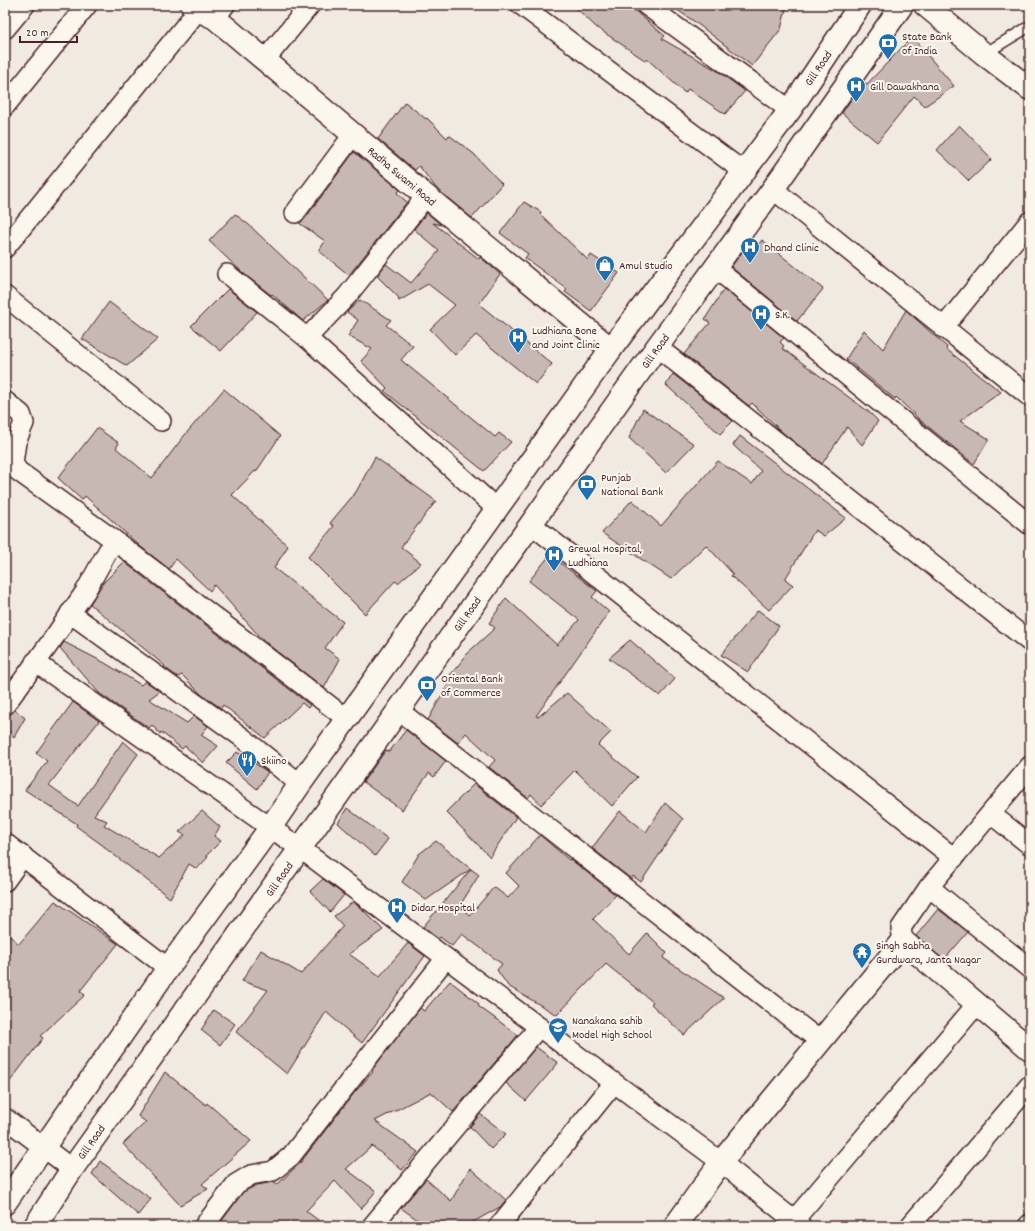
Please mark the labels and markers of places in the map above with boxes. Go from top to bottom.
place label: State Bank of India [902,29,952,60]
bank icon: State Bank of India [877,32,899,60]
hospital icon: Gill Dawakhana [845,75,867,103]
place label: Gill Dawakhana [870,79,939,96]
hospital icon: Dhand Clinic [739,236,761,264]
place label: Dhand Clinic [764,240,819,257]
shop icon: Amul Studio [594,254,616,282]
place label: Amul Studio [619,258,673,275]
hospital icon: S.K. [750,303,772,331]
place label: S.K. [775,307,790,324]
place label: Ludhiana Bone and Joint Clinic [532,323,600,354]
hospital icon: Ludhiana Bone and Joint Clinic [507,326,529,354]
place label: Punjab National Bank [601,470,663,501]
bank icon: Punjab National Bank [576,473,598,501]
place label: Grewal Hospital, Ludhiana [568,541,642,572]
hospital icon: Grewal Hospital, Ludhiana [543,544,565,572]
place label: Oriental Bank of Commerce [441,671,503,702]
bank icon: Oriental Bank of Commerce [416,674,438,702]
restaurant icon: Skiino [236,749,258,777]
place label: Skiino [261,753,287,770]
hospital icon: Didar Hospital [386,896,408,924]
place label: Didar Hospital [411,900,475,917]
place label: Singh Sabha Gurdwara, Janta Nagar [876,938,982,969]
temple icon: Singh Sabha Gurdwara, Janta Nagar [851,941,873,969]
place label: Nanakana sahib Model High School [572,1013,652,1044]
school or university icon: Nanakana sahib Model High School [547,1016,569,1044]

